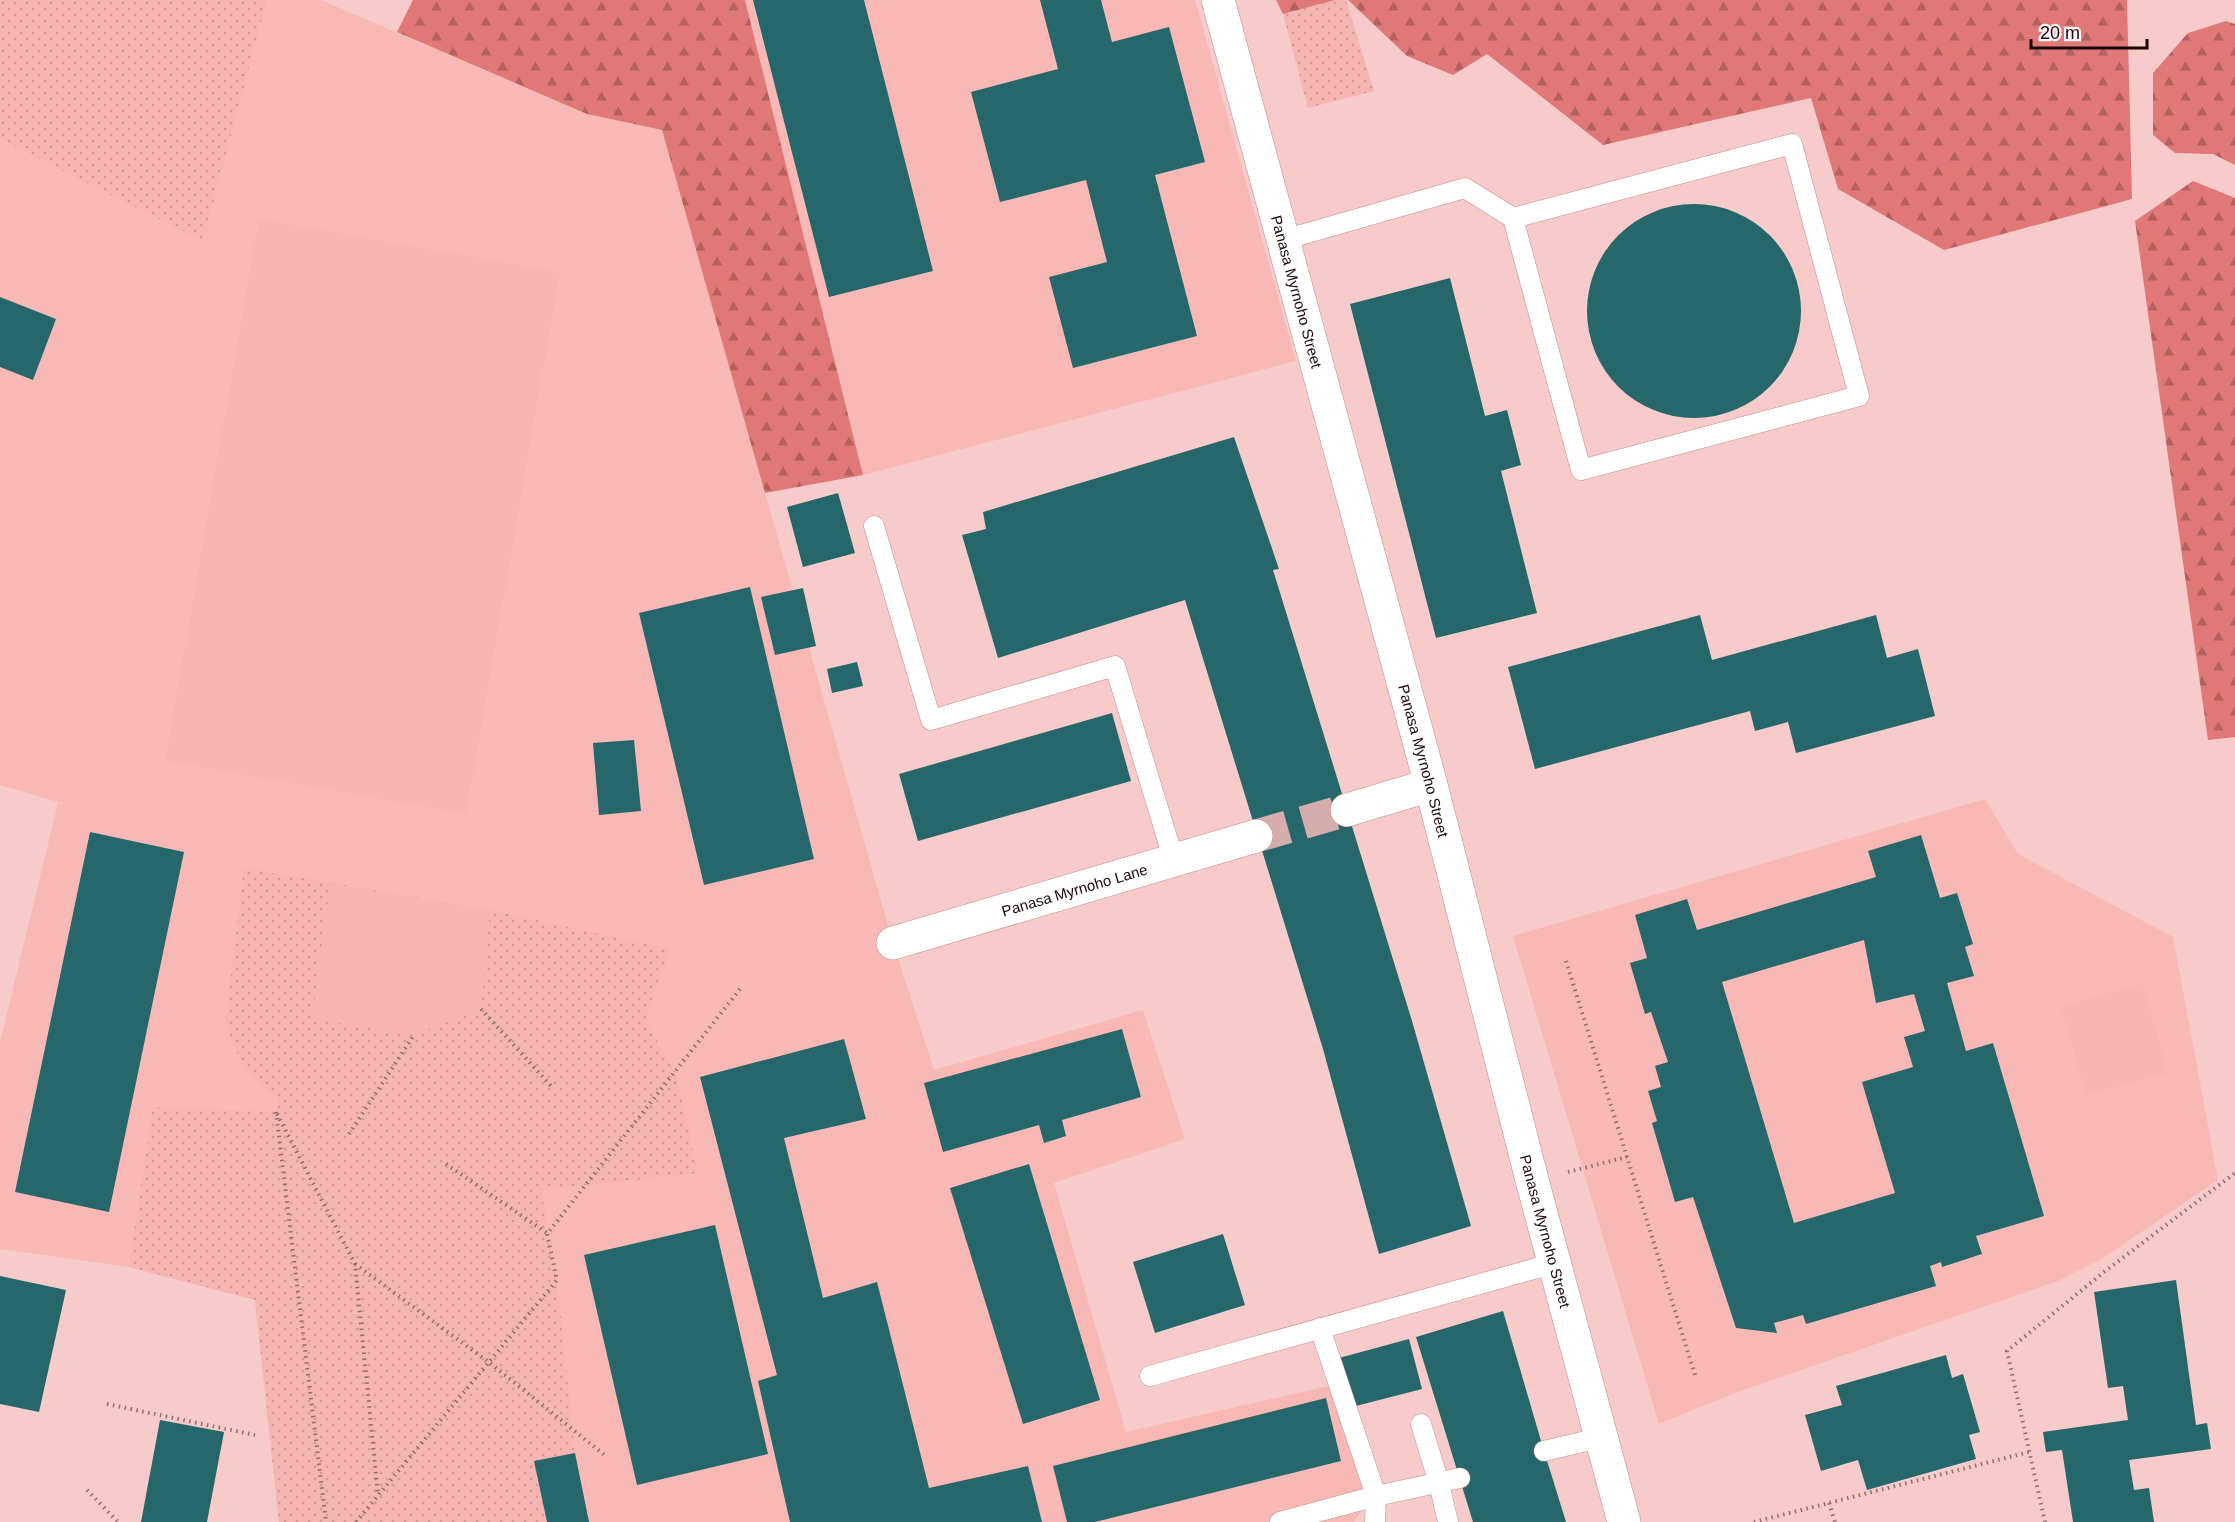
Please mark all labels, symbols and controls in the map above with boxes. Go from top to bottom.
scale bar [2031,12,2146,50]
text: 20 m [2040,23,2080,43]
street label: Panasa Myrnoho Street [1268,213,1326,371]
street label: Panasa Myrnoho Street [1396,682,1453,840]
street label: Panasa Myrnoho Lane [999,860,1149,919]
street label: Panasa Myrnoho Street [1517,1153,1575,1310]

